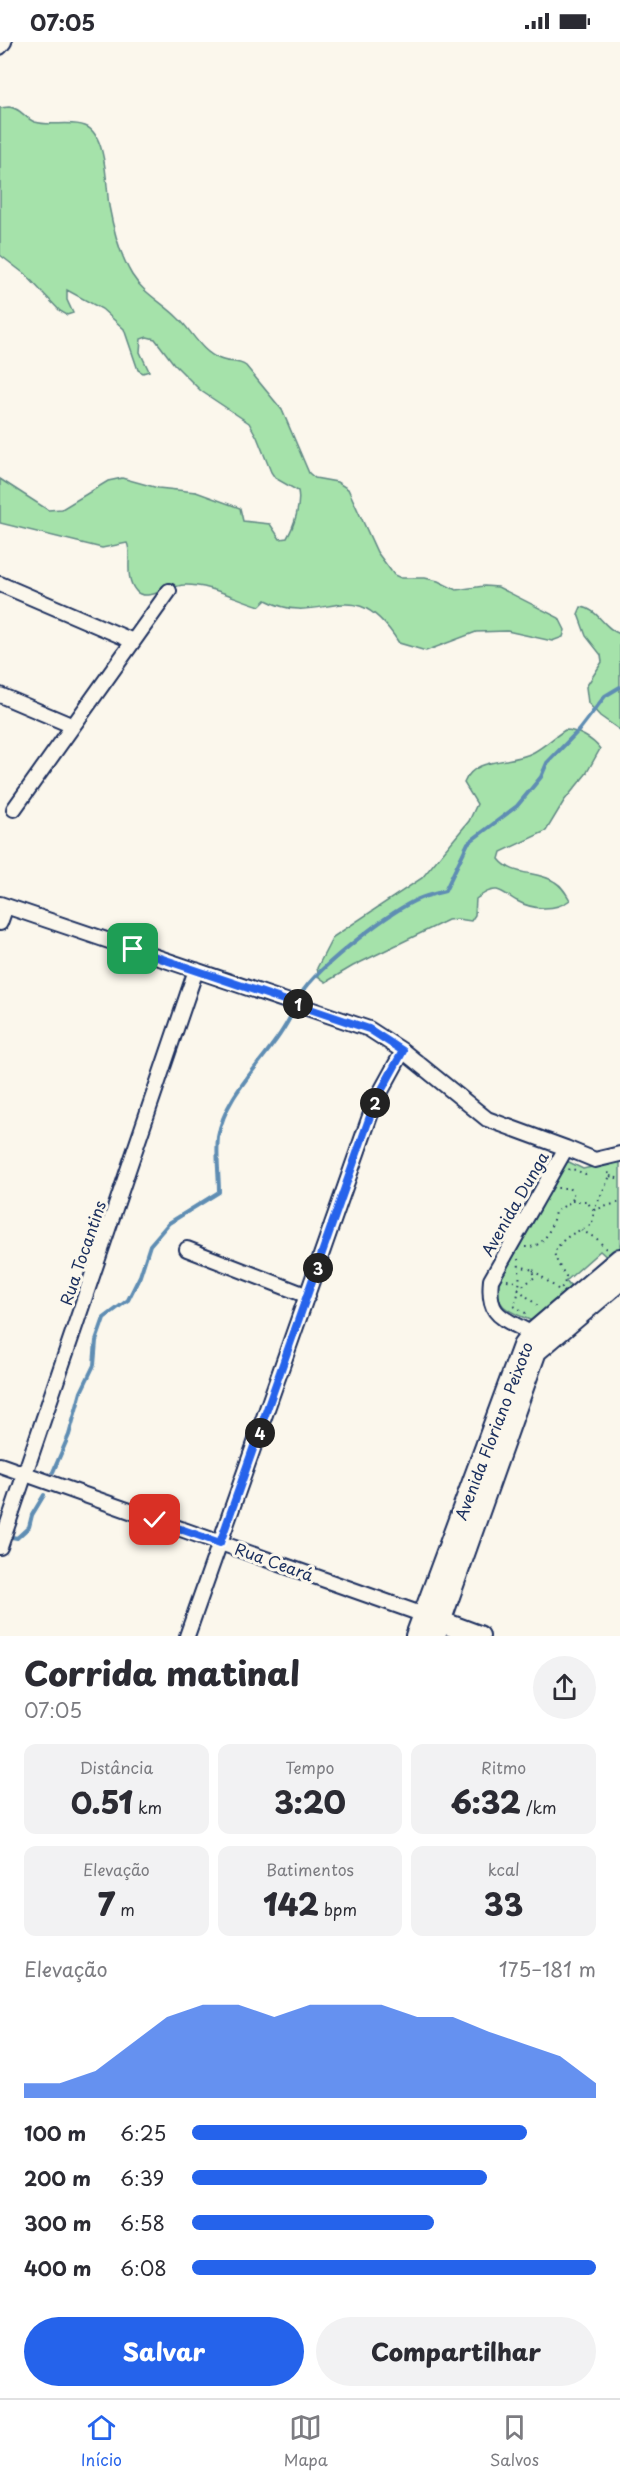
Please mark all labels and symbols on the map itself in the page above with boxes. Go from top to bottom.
pin [107,923,158,974]
pin: 1 [283,989,313,1019]
pin: 2 [360,1088,390,1118]
street label: Avenida Dunga [474,1147,554,1260]
street label: Rua Tocantins [53,1197,111,1308]
pin: 3 [303,1253,333,1283]
street label: Avenida Floriano Peixoto [448,1338,538,1523]
pin: 4 [245,1418,275,1448]
pin [129,1494,180,1545]
street label: Rua Ceará [232,1536,317,1586]

